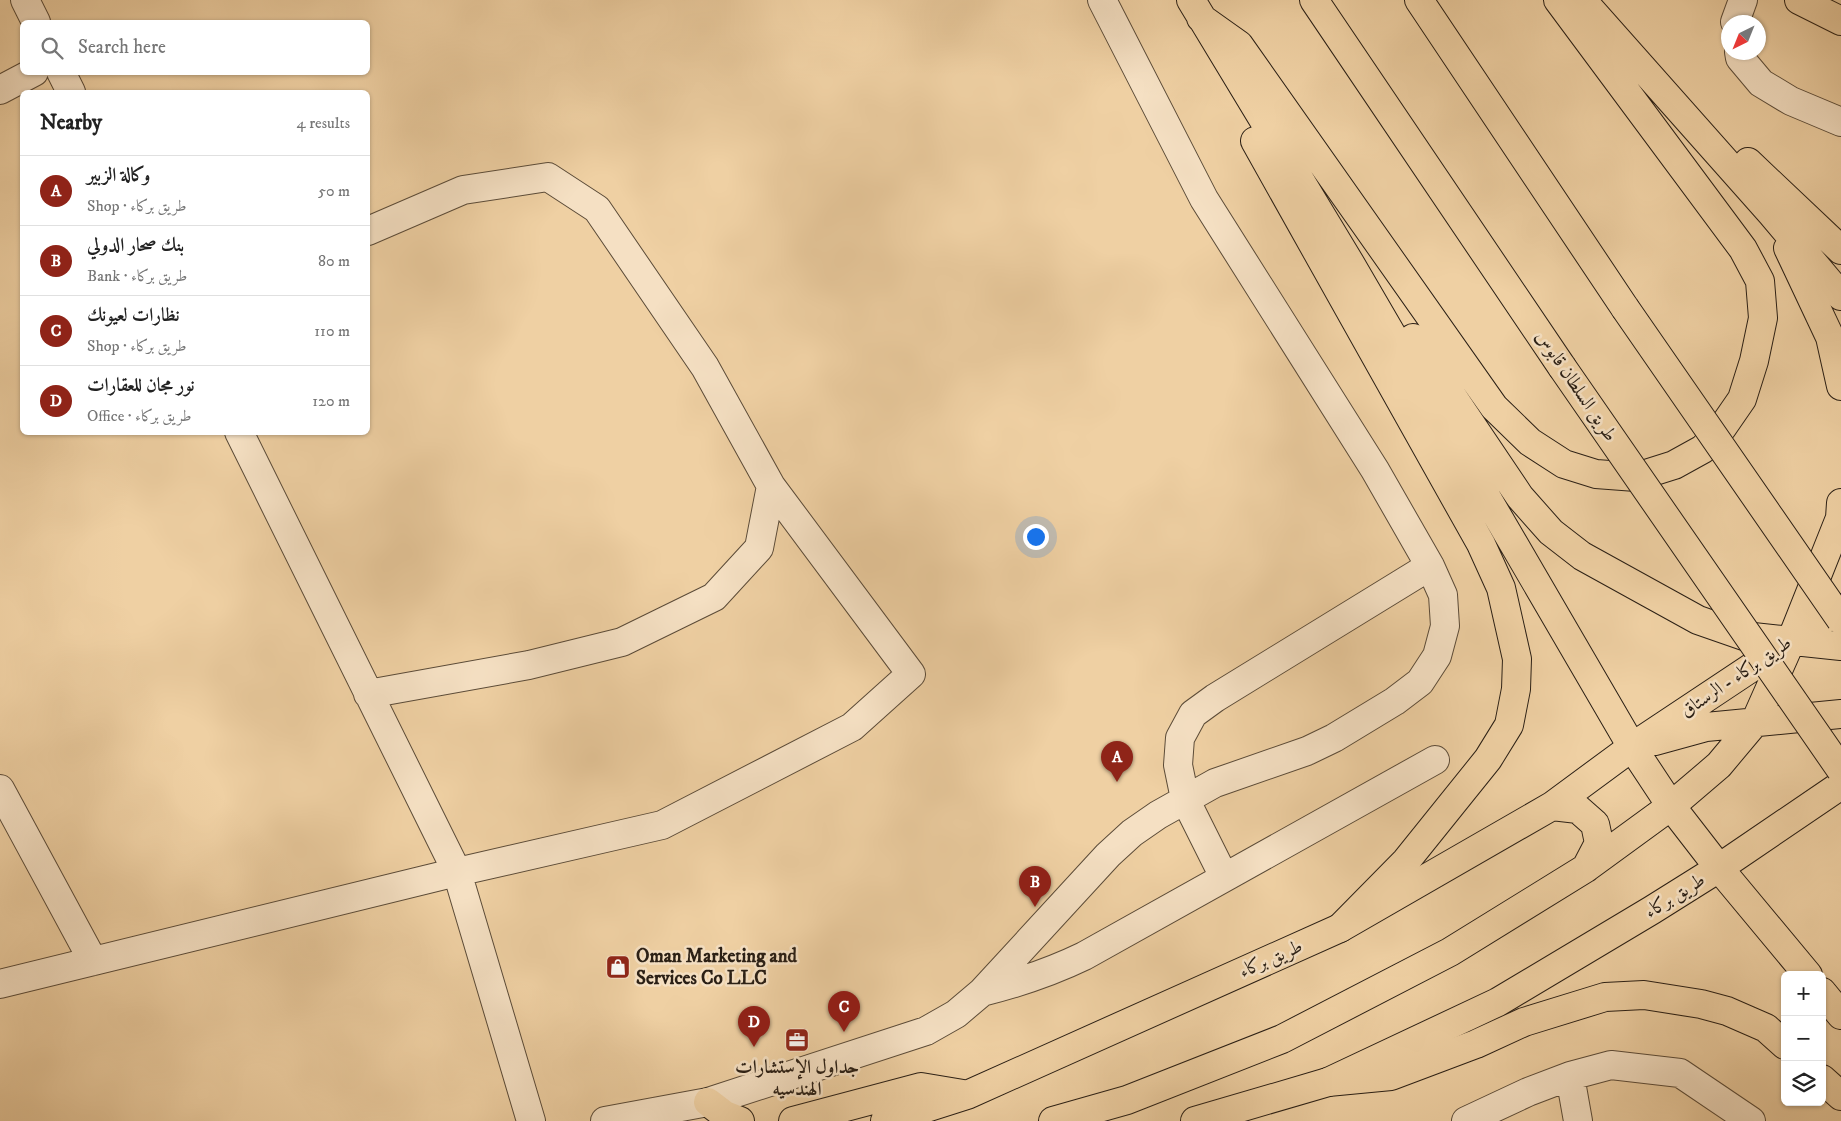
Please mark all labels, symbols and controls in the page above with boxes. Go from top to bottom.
north arrow [1721,15,1766,60]
search box [20,20,370,75]
icon: search [38,34,66,62]
text: Search here [78,36,166,59]
text: Nearby [40,110,102,136]
text: 4 results [297,113,350,133]
text: وكالة الزبير [87,164,150,187]
text: A [51,181,61,201]
text: 50 m [318,181,350,201]
text: Shop · طريق بركاء [87,196,187,216]
text: بنك صحار الدولي [87,234,184,257]
text: B [51,251,61,271]
text: 80 m [318,251,350,271]
text: Bank · طريق بركاء [87,266,187,286]
text: نظارات لعيونك [87,304,180,327]
text: C [51,321,61,341]
text: 110 m [314,321,350,341]
street label: طريق السلطان قابوس [1530,326,1622,446]
text: Shop · طريق بركاء [87,336,187,356]
text: نور مجان للعقارات [87,374,195,397]
text: D [50,391,62,411]
text: 120 m [312,391,350,411]
text: Office · طريق بركاء [87,406,191,426]
your location [1023,524,1049,550]
street label: طريق بركاء - الرستاق [1676,631,1796,723]
pin: A [1101,741,1133,782]
pin: B [1019,866,1051,907]
street label: طريق بركاء [1640,868,1710,924]
street label: طريق بركاء [1236,935,1306,983]
place label: Oman Marketing and Services Co LLC [636,945,798,990]
shop icon: Oman Marketing and Services Co LLC [605,954,631,980]
map controls [1781,971,1826,1106]
button: + [1781,971,1826,1016]
pin: C [828,991,860,1032]
pin: D [738,1006,770,1047]
button: − [1781,1016,1826,1061]
office icon: جداول الإستشارات الهندسيه [784,1027,810,1053]
place label: جداول الإستشارات الهندسيه [735,1056,859,1101]
button: layers [1781,1061,1826,1106]

